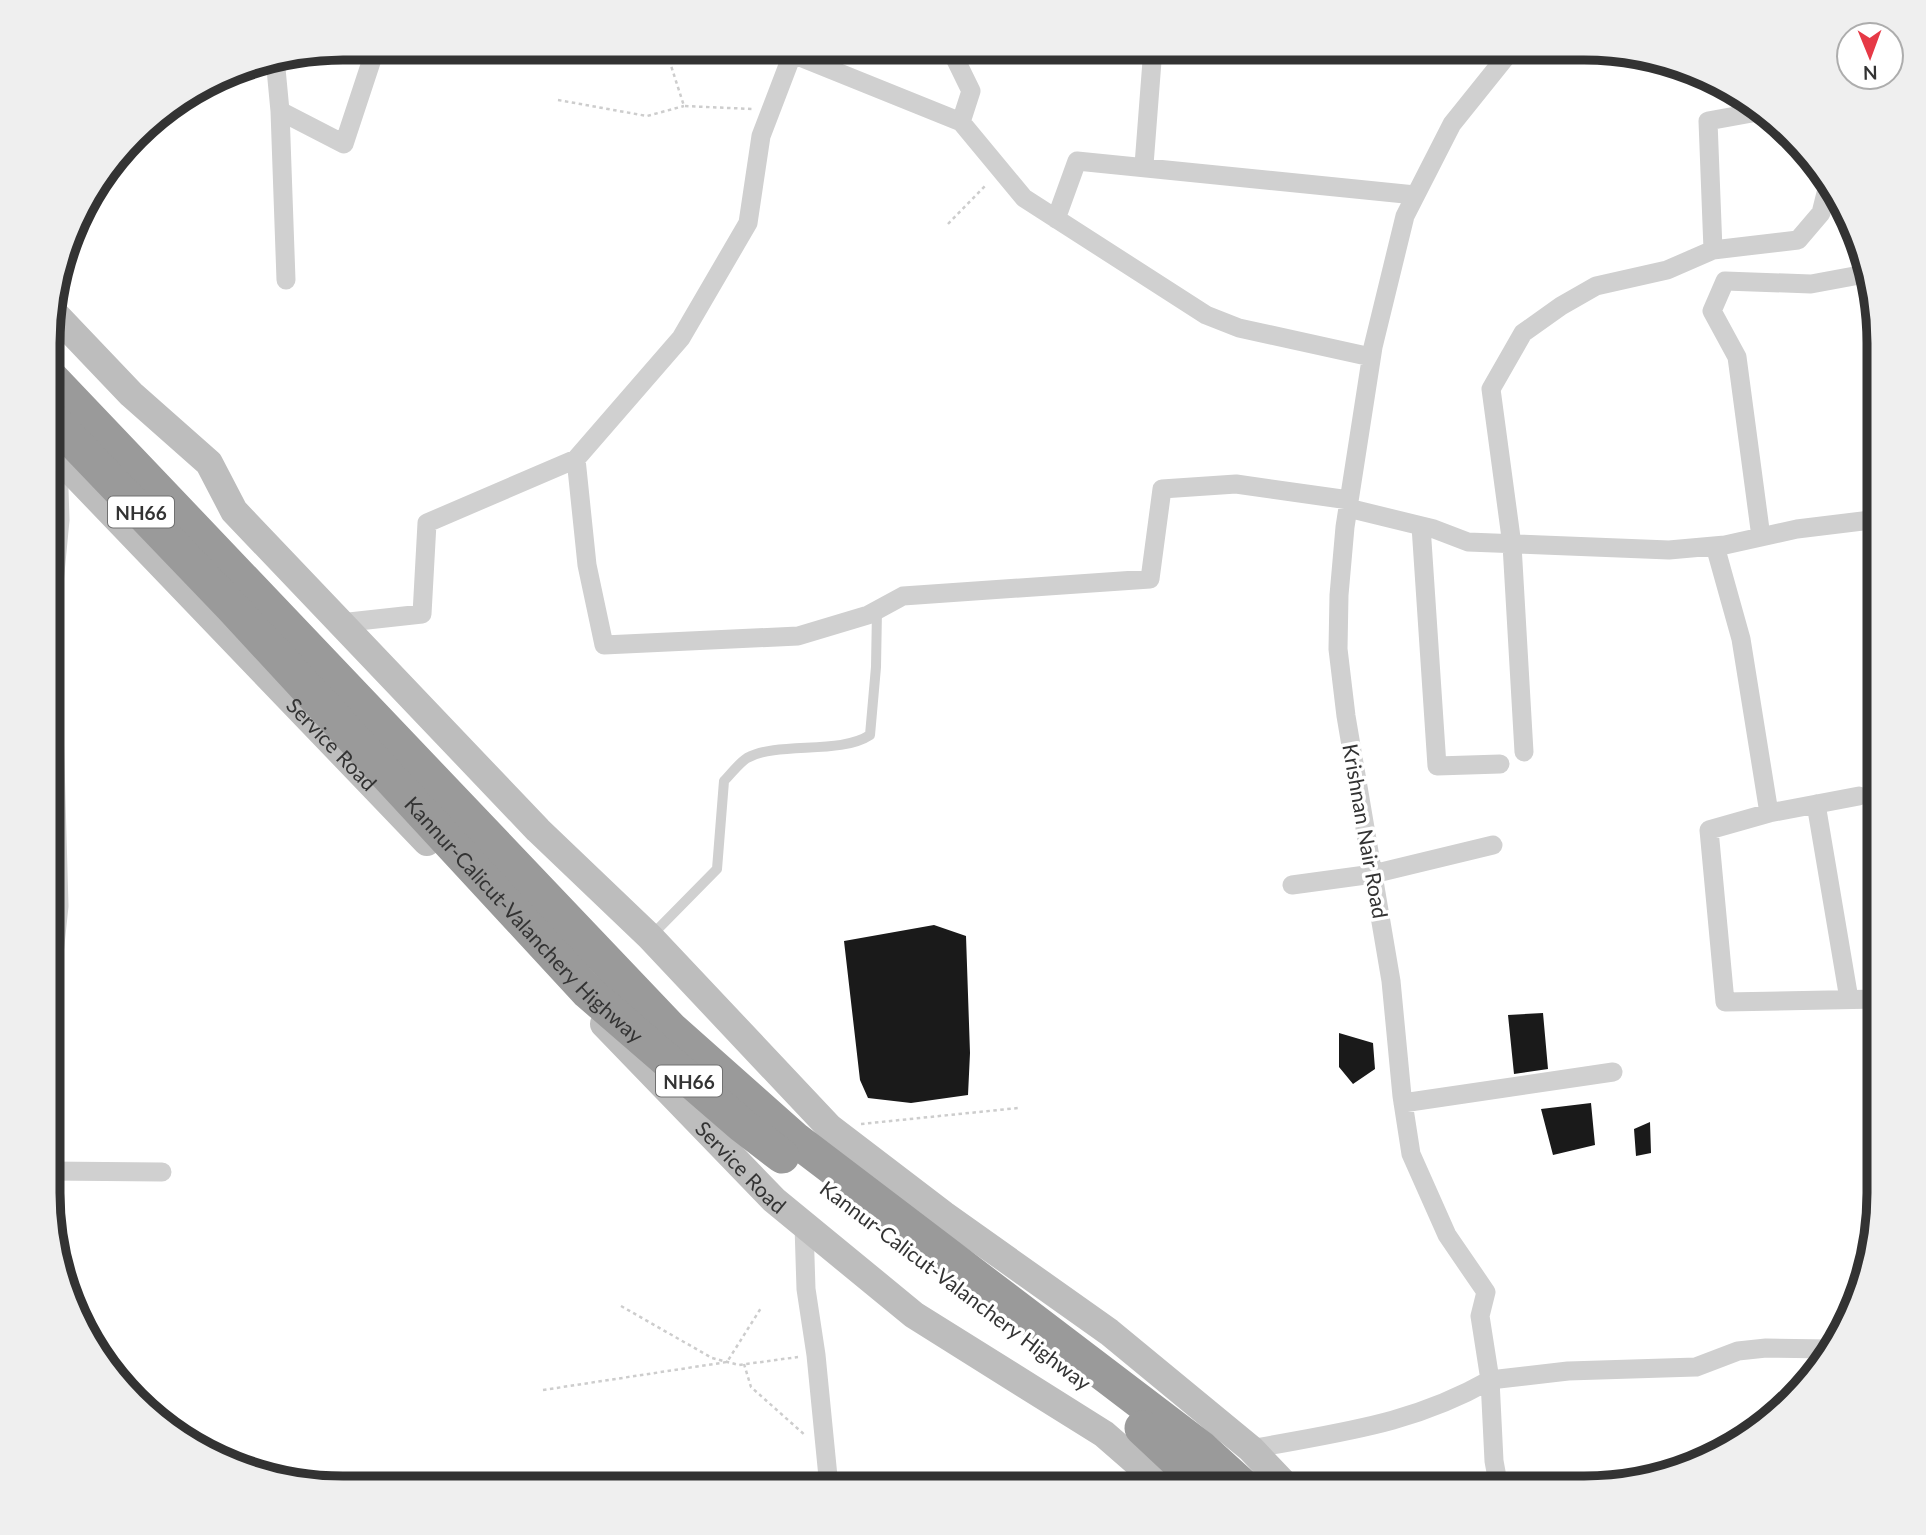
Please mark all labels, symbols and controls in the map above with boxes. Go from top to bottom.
north arrow [1835,21,1905,91]
text: N [1863,62,1878,85]
road number: NH66 [108,496,174,527]
street label: Service Road [282,692,383,795]
street label: Krishnan Nair Road [1338,742,1394,920]
street label: Kannur-Calicut-Valanchery Highway [400,791,649,1047]
road number: NH66 [656,1065,722,1096]
street label: Service Road [691,1115,792,1218]
street label: Kannur-Calicut-Valanchery Highway [816,1175,1096,1395]

